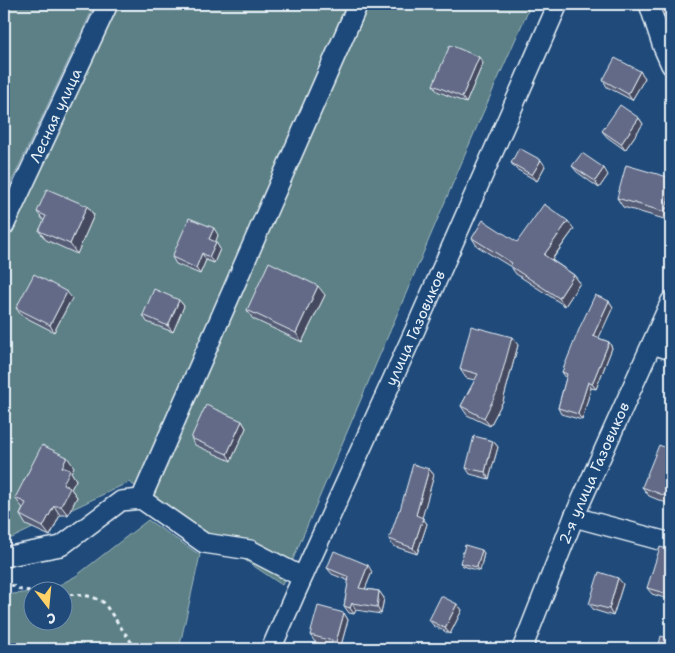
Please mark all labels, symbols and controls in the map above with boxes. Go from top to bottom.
street label: Лесная улица [25,64,87,166]
street label: улица Газовиков [381,267,450,389]
street label: 2-я улица Газовиков [554,399,634,547]
north arrow [22,580,72,630]
text: С [45,609,58,628]

